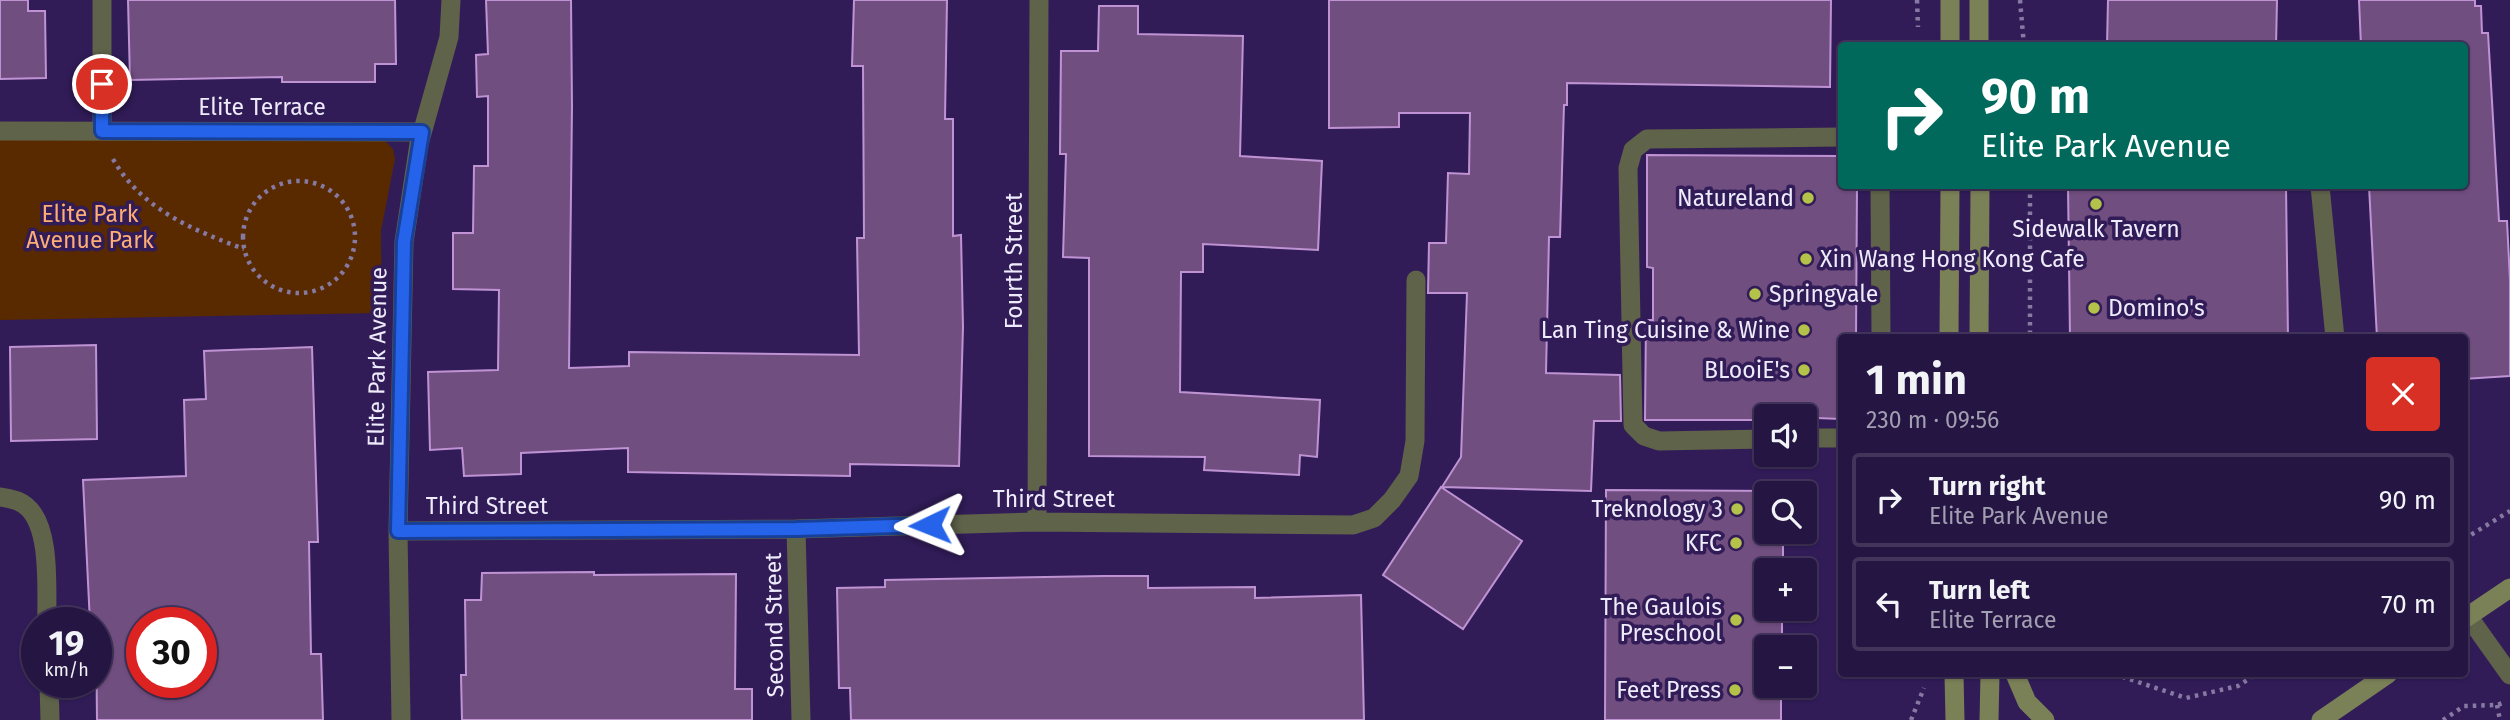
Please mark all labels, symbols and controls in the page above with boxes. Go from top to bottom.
pin [72,54,132,114]
icon: arrive [83,65,121,103]
text: 90 m [1981,67,2090,126]
icon: right [1866,70,1957,161]
street label: Elite Terrace [198,93,326,121]
text: Elite Park Avenue [1981,127,2231,165]
place label: Natureland [1677,184,1794,212]
marker: Natureland [1800,190,1816,206]
street label: Fourth Street [1000,192,1028,329]
marker: Sidewalk Tavern [2088,196,2104,212]
park label: Elite Park Avenue Park [26,200,154,254]
place label: Sidewalk Tavern [2012,215,2180,243]
place label: Xin Wang Hong Kong Cafe [1820,245,2085,273]
marker: Xin Wang Hong Kong Cafe [1798,251,1814,267]
street label: Elite Park Avenue [361,267,393,447]
place label: Springvale [1769,280,1878,308]
marker: Springvale [1747,286,1763,302]
place label: Domino's [2108,294,2205,322]
marker: Domino's [2086,300,2102,316]
place label: Lan Ting Cuisine & Wine [1541,316,1790,344]
marker: Lan Ting Cuisine & Wine [1796,322,1812,338]
text: 1 min [1866,355,1967,405]
place label: BLooiE's [1704,356,1790,384]
button: close [2366,357,2440,431]
marker: BLooiE's [1796,362,1812,378]
map controls [1754,404,1817,698]
button: sound [1754,404,1817,467]
text: 230 m · 09:56 [1866,406,1999,434]
text: Turn right [1929,471,2046,502]
button: search [1754,481,1817,544]
icon: right [1870,481,1908,519]
street label: Third Street [993,485,1116,513]
text: 90 m [2379,485,2436,516]
position arrow [893,488,967,562]
street label: Third Street [426,492,549,520]
place label: Treknology 3 [1591,495,1723,523]
marker: Treknology 3 [1729,501,1745,517]
text: Elite Park Avenue [1929,502,2109,530]
place label: KFC [1685,529,1722,557]
marker: KFC [1728,535,1744,551]
street label: Second Street [759,552,789,698]
button: + [1754,558,1817,621]
text: Turn left [1929,575,2030,606]
icon: left [1870,585,1908,623]
text: 70 m [2381,589,2436,620]
place label: The Gaulois Preschool [1600,593,1722,647]
text: Elite Terrace [1929,606,2057,634]
speed limit sign: 30 [126,607,217,698]
marker: The Gaulois Preschool [1728,612,1744,628]
text: 19 [49,622,84,664]
button: − [1754,635,1817,698]
text: km/h [44,659,89,681]
place label: Feet Press [1616,676,1721,704]
marker: Feet Press [1727,682,1743,698]

